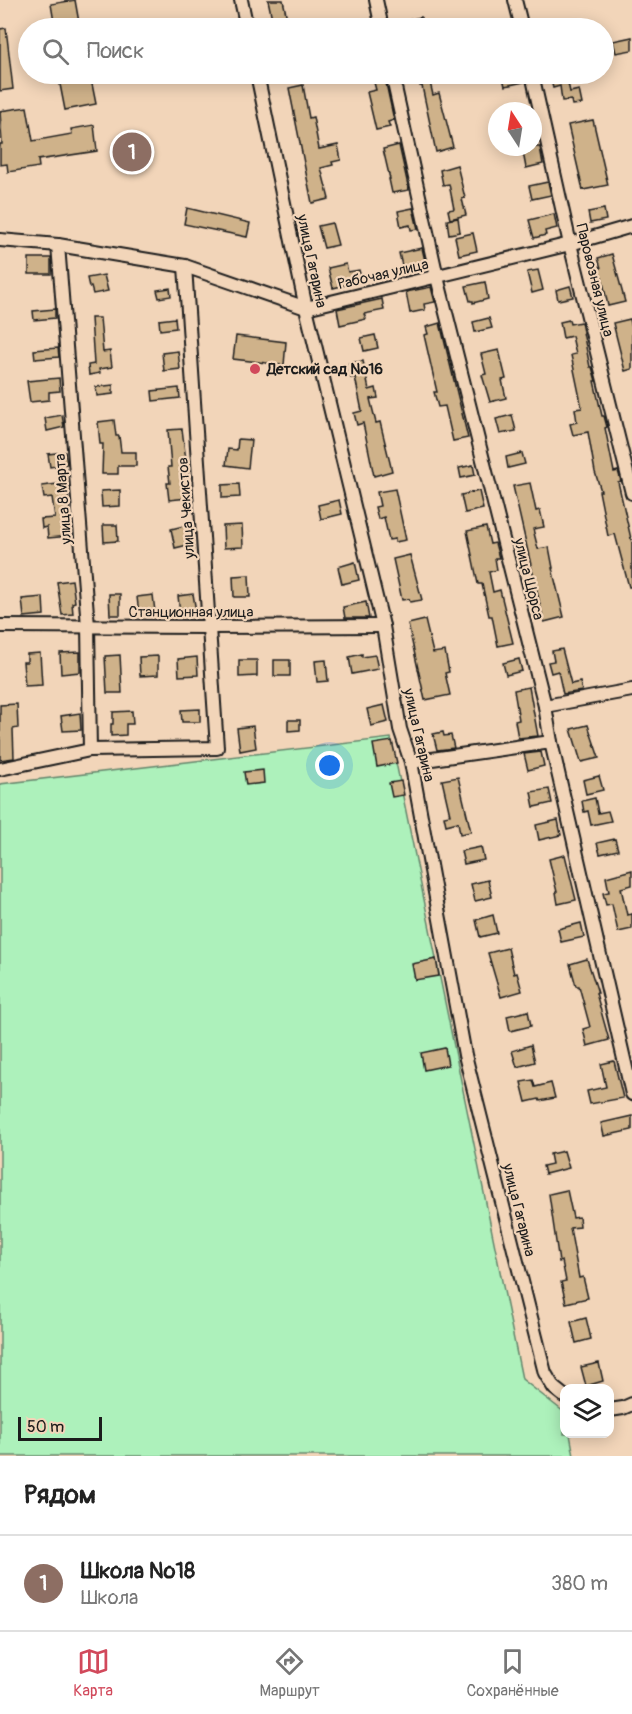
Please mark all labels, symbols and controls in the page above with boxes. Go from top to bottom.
search box [18,18,614,84]
icon: search [39,35,72,68]
text: Поиск [87,37,144,65]
north arrow [488,102,542,156]
pin: 1 [112,130,152,174]
street label: улица Гагарина [292,212,331,310]
street label: Паровозная улица [571,222,618,339]
street label: Рабочая улица [336,255,431,294]
place label: Детский сад №16 [266,360,383,379]
marker: Детский сад №16 [248,362,262,376]
street label: улица 8 Марта [51,453,76,546]
street label: улица Чекистов [173,457,200,560]
street label: улица Щорса [509,535,548,622]
street label: Станционная улица [129,603,254,622]
street label: улица Гагарина [398,686,438,784]
your location [315,751,344,780]
street label: улица Гагарина [498,1161,539,1259]
map controls [560,1384,614,1438]
button: layers [560,1384,614,1438]
scale bar [18,1414,102,1442]
text: 50 m [27,1417,64,1437]
text: Рядом [24,1479,96,1511]
text: Школа №18 [81,1557,195,1585]
text: 1 [40,1571,47,1596]
text: 380 m [551,1571,608,1596]
text: Школа [81,1585,138,1610]
tab: Карта [73,1645,113,1701]
tab: Маршрут [260,1645,320,1701]
tab: Сохранённые [466,1645,559,1701]

